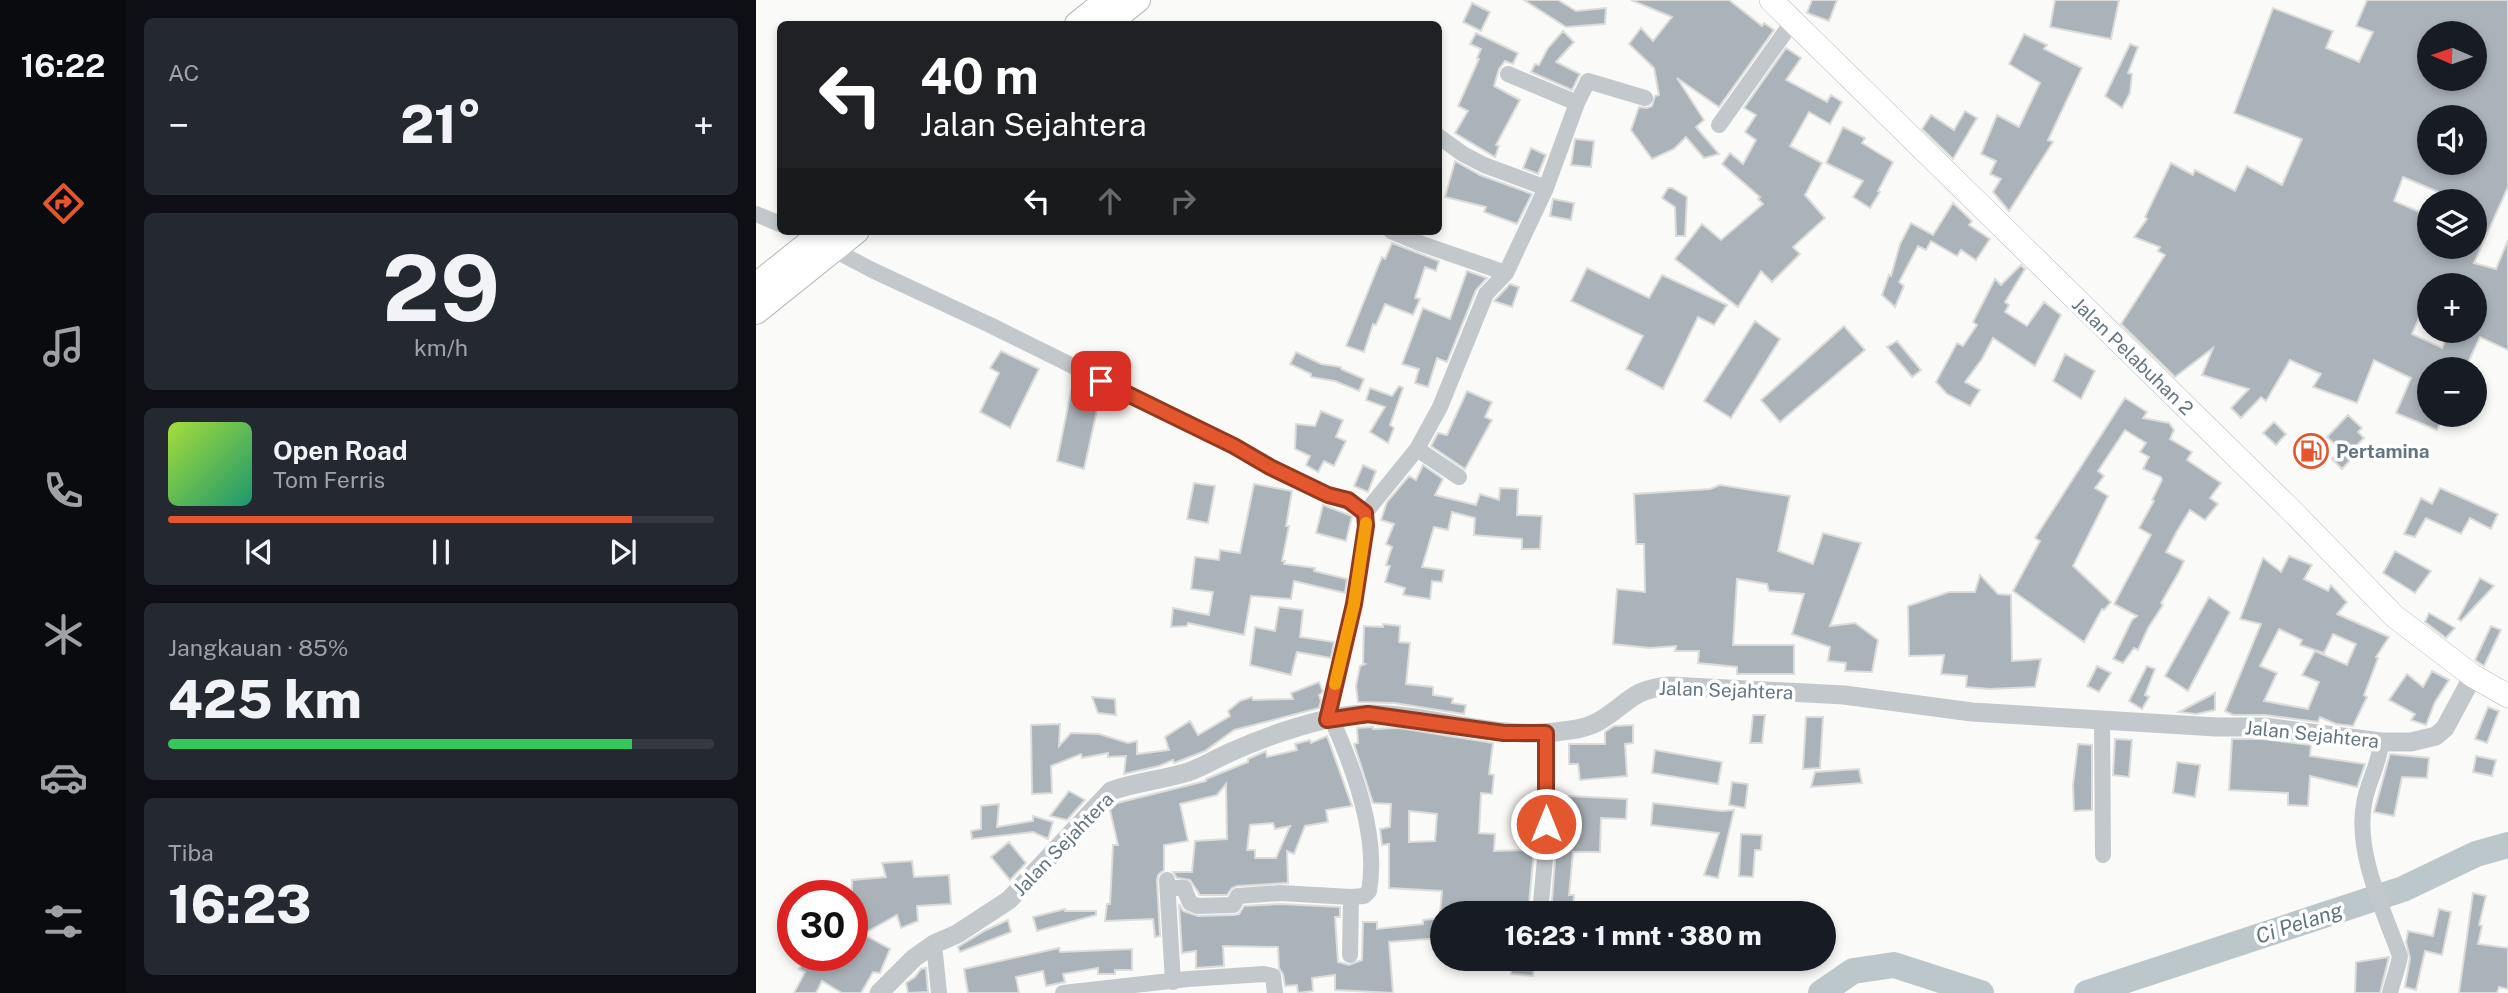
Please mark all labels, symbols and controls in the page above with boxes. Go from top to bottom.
north arrow [2417,21,2487,91]
map controls [2417,21,2487,427]
text: 16:22 [21,47,105,84]
text: 40 m [920,47,1039,105]
icon: left [805,49,896,140]
text: AC [168,59,199,86]
text: 21° [400,94,482,155]
text: − [168,103,189,148]
text: + [693,103,714,148]
button: sound [2417,105,2487,175]
text: Jalan Sejahtera [920,106,1147,143]
icon: directions [39,179,88,228]
icon: left [1018,182,1056,220]
icon: ahead [1091,182,1129,220]
icon: right [1164,182,1202,220]
button: layers [2417,189,2487,259]
text: 29 [382,235,500,341]
button: + [2417,273,2487,343]
street label: Jalan Pelabuhan 2 [2068,293,2198,419]
icon: music [39,322,88,371]
text: km/h [414,334,468,361]
pin [1071,351,1131,411]
button: − [2417,357,2487,427]
icon: arrive [1082,362,1120,400]
fuel station icon: Pertamina [2292,432,2330,470]
text: Open Road [273,435,408,466]
place label: Pertamina [2336,440,2430,462]
icon: phone [39,466,88,515]
text: Tom Ferris [273,466,385,493]
icon: previous [240,533,278,571]
icon: pause [422,533,460,571]
icon: next [604,533,642,571]
icon: climate [39,610,88,659]
text: Jangkauan · 85% [168,634,349,661]
text: 425 km [168,669,362,730]
street label: Jalan Sejahtera [1658,677,1794,703]
street label: Jalan Sejahtera [2244,716,2380,752]
icon: car [39,753,88,802]
position arrow [1509,787,1583,861]
street label: Jalan Sejahtera [1008,788,1118,900]
text: Tiba [168,839,214,866]
text: 16:23 [168,874,311,935]
speed limit sign: 30 [777,880,868,971]
icon: filters [39,897,88,946]
water label: Ci Pelang [2252,897,2346,949]
text: 16:23 · 1 mnt · 380 m [1504,920,1762,951]

